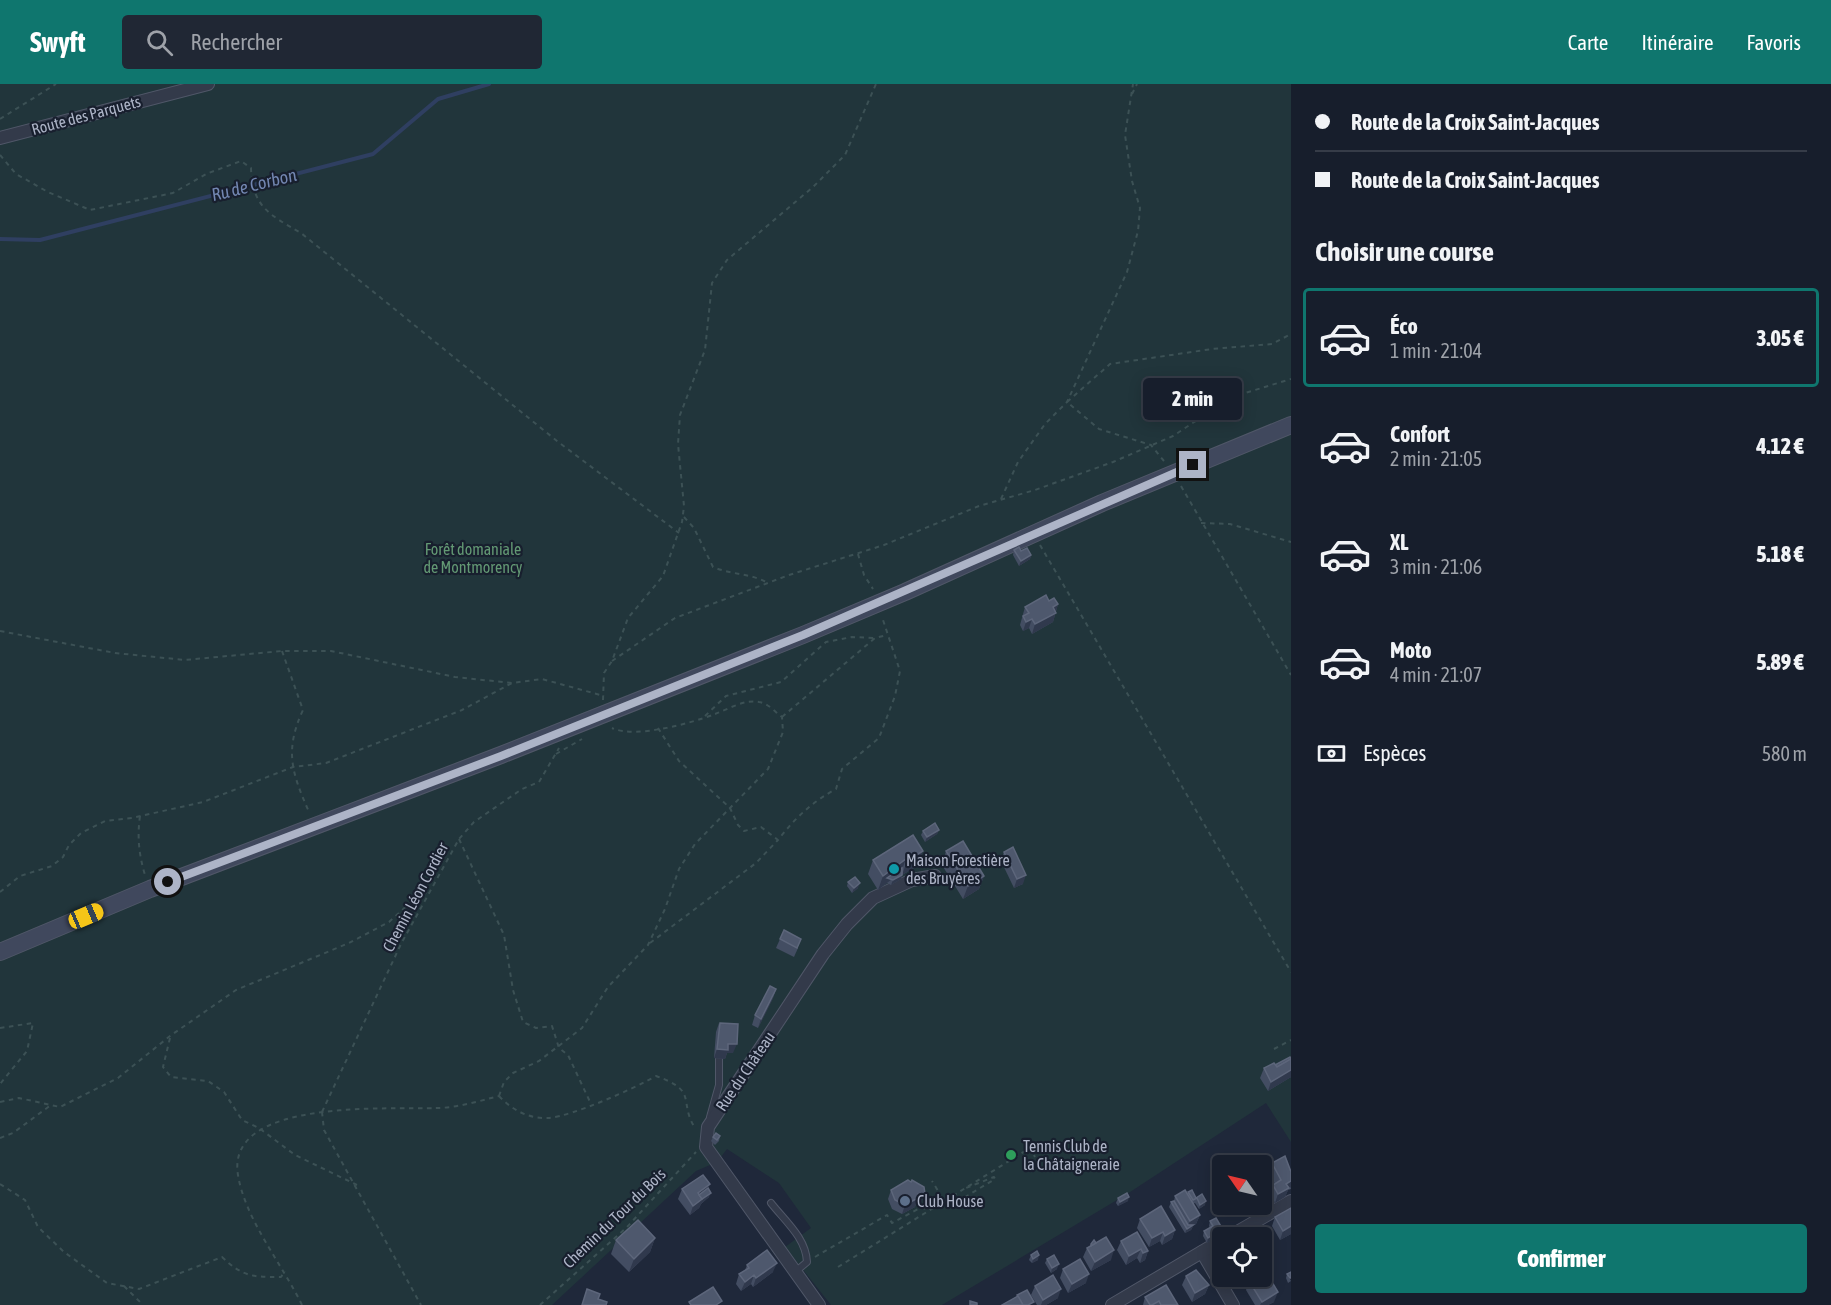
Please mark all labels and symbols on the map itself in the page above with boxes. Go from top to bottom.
street label: Route des Parquets [29,92,143,139]
water label: Ru de Corbon [209,164,299,205]
callout: 2 min [1144,378,1242,420]
route end [1179,451,1206,478]
park label: Forêt domaniale de Montmorency [424,540,523,577]
street label: Chemin Léon Cordier [379,839,451,955]
place label: Maison Forestière des Bruyères [906,851,1010,888]
marker: Maison Forestière des Bruyères [887,862,901,876]
route start [154,868,181,895]
car [66,901,106,931]
street label: Rue du Château [712,1028,778,1114]
place label: Tennis Club de la Châtaigneraie [1023,1137,1120,1174]
marker: Tennis Club de la Châtaigneraie [1004,1148,1018,1162]
north arrow [1212,1155,1272,1215]
street label: Chemin du Tour du Bois [559,1164,669,1271]
place label: Club House [917,1192,983,1210]
marker: Club House [898,1194,912,1208]

